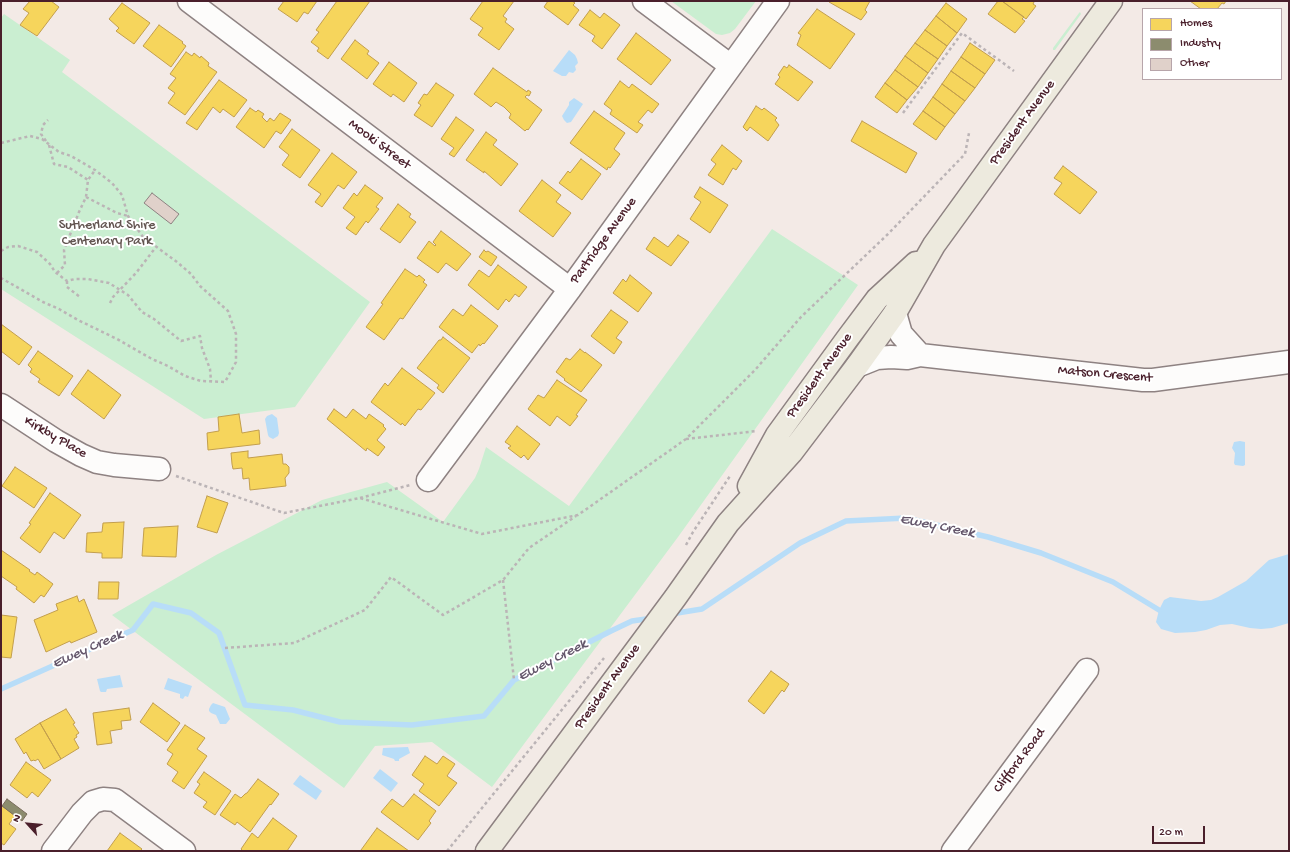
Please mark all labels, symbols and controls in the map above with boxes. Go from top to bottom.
legend [1142,8,1282,80]
text: Homes [1180,17,1212,31]
text: Industry [1180,37,1221,51]
text: Other [1180,57,1209,71]
street label: President Avenue [986,77,1060,169]
street label: Mooki Street [344,116,414,174]
street label: Partridge Avenue [567,194,641,288]
park label: Sutherland Shire Centenary Park [59,218,155,250]
street label: President Avenue [783,330,857,422]
street label: Matson Crescent [1057,362,1153,388]
street label: Kirkby Place [20,413,90,463]
water label: Ewey Creek [898,511,976,543]
water label: Ewey Creek [50,626,126,674]
water label: Ewey Creek [515,636,591,686]
street label: President Avenue [571,641,645,733]
street label: Clifford Road [990,725,1050,797]
north arrow [8,804,48,844]
text: N [10,813,24,824]
scale bar [1154,818,1207,844]
text: 20 m [1159,826,1183,840]

